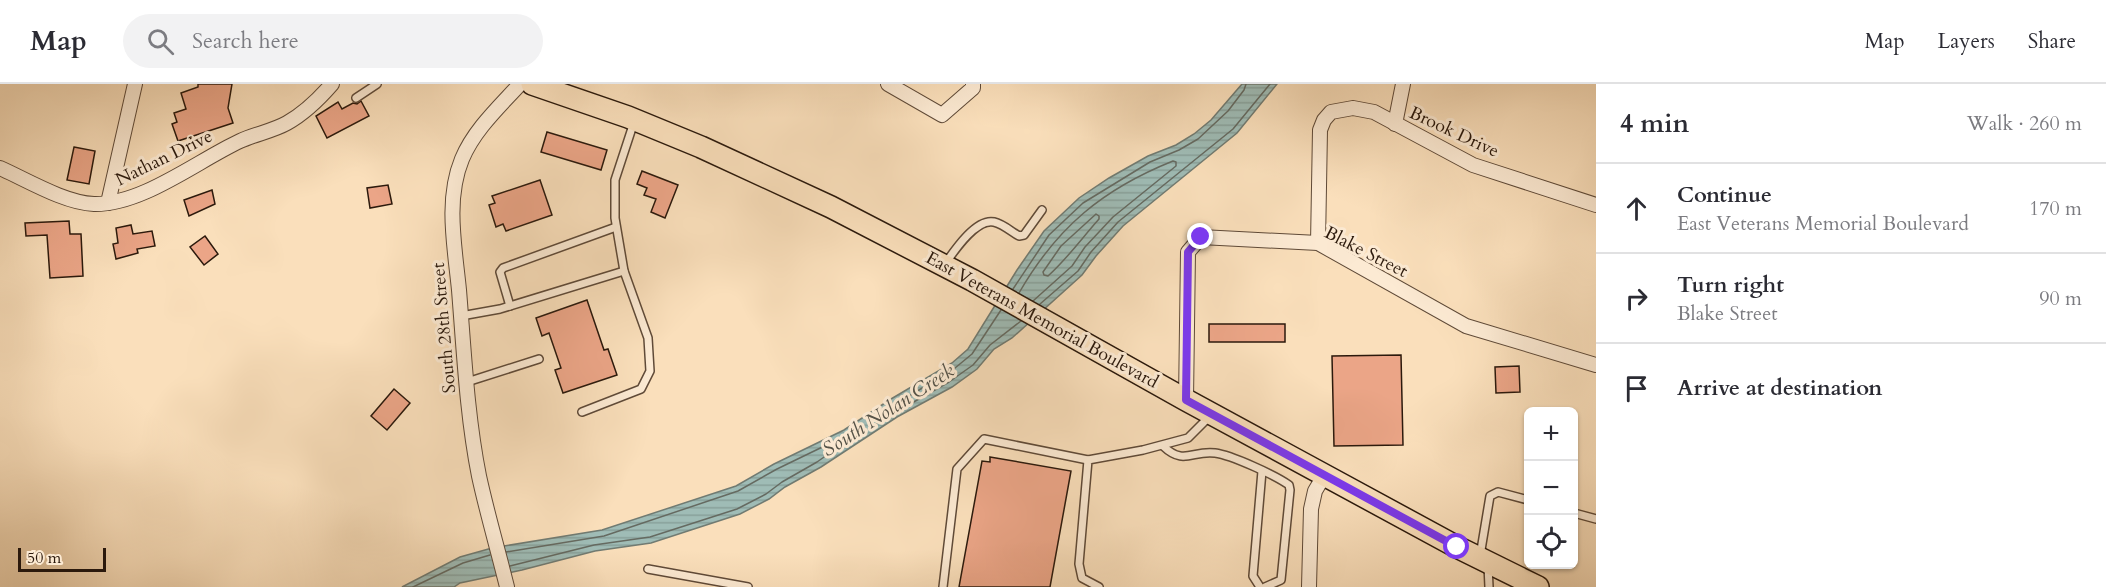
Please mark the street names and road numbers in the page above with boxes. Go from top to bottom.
street label: Brook Drive [1405,100,1503,164]
street label: Nathan Drive [111,124,217,192]
street label: Blake Street [1320,220,1412,284]
street label: East Veterans Memorial Boulevard [921,245,1163,395]
street label: South 28th Street [426,261,462,394]

